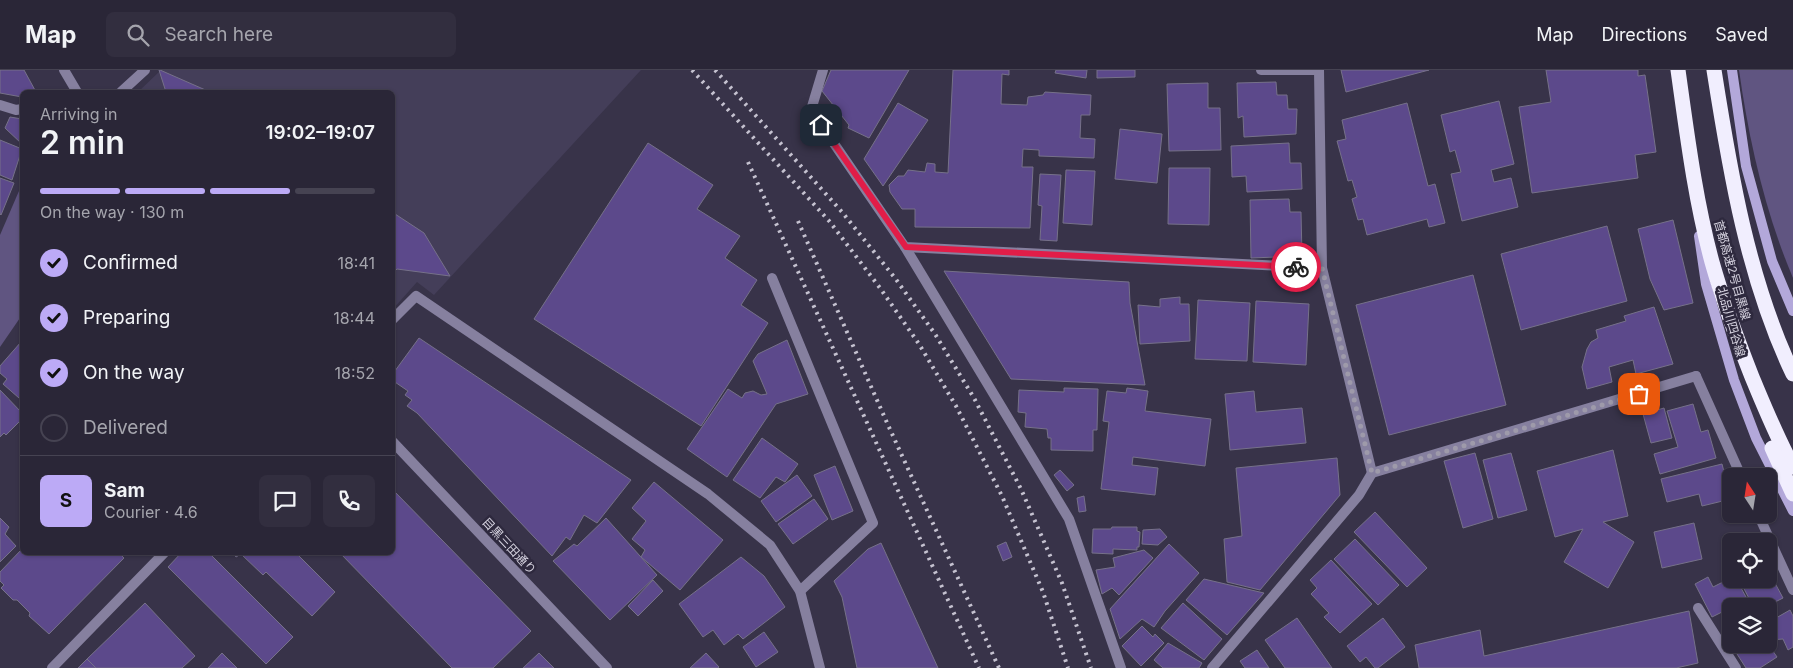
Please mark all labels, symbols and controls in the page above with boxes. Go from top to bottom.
search box [106,12,456,57]
text: Map [25,20,76,49]
icon: search [124,21,152,49]
text: Search here [164,23,273,46]
text: Map [1536,24,1574,45]
text: Directions [1602,24,1687,45]
text: Saved [1715,24,1768,45]
text: Arriving in [40,104,117,124]
pin [800,104,842,146]
icon: home [807,111,835,139]
text: 19:02–19:07 [266,121,375,144]
text: 2 min [40,123,125,162]
text: On the way · 130 m [40,202,184,222]
street label: 首都高速2号目黒線 [1711,218,1754,322]
courier [1271,242,1321,292]
icon: check [40,249,68,277]
text: Confirmed [83,251,178,274]
text: 18:41 [337,253,375,273]
icon: bike [1282,253,1310,281]
street label: 北品川四谷線 [1714,285,1749,359]
icon: check [40,304,68,332]
text: Preparing [83,306,170,329]
text: 18:44 [333,308,375,328]
icon: check [40,359,68,387]
text: On the way [83,361,185,384]
text: 18:52 [335,363,375,383]
pin [1618,373,1660,415]
icon: bag [1625,380,1653,408]
text: Delivered [83,416,168,439]
north arrow [1722,468,1778,522]
map controls [1722,468,1777,653]
button: chat [259,475,311,527]
button: phone [323,475,375,527]
text: Sam [104,479,145,502]
text: S [60,489,72,512]
text: Courier · 4.6 [104,502,198,522]
street label: 目黒三田通り [479,514,539,577]
button: locate [1722,533,1777,588]
button: layers [1722,598,1777,653]

